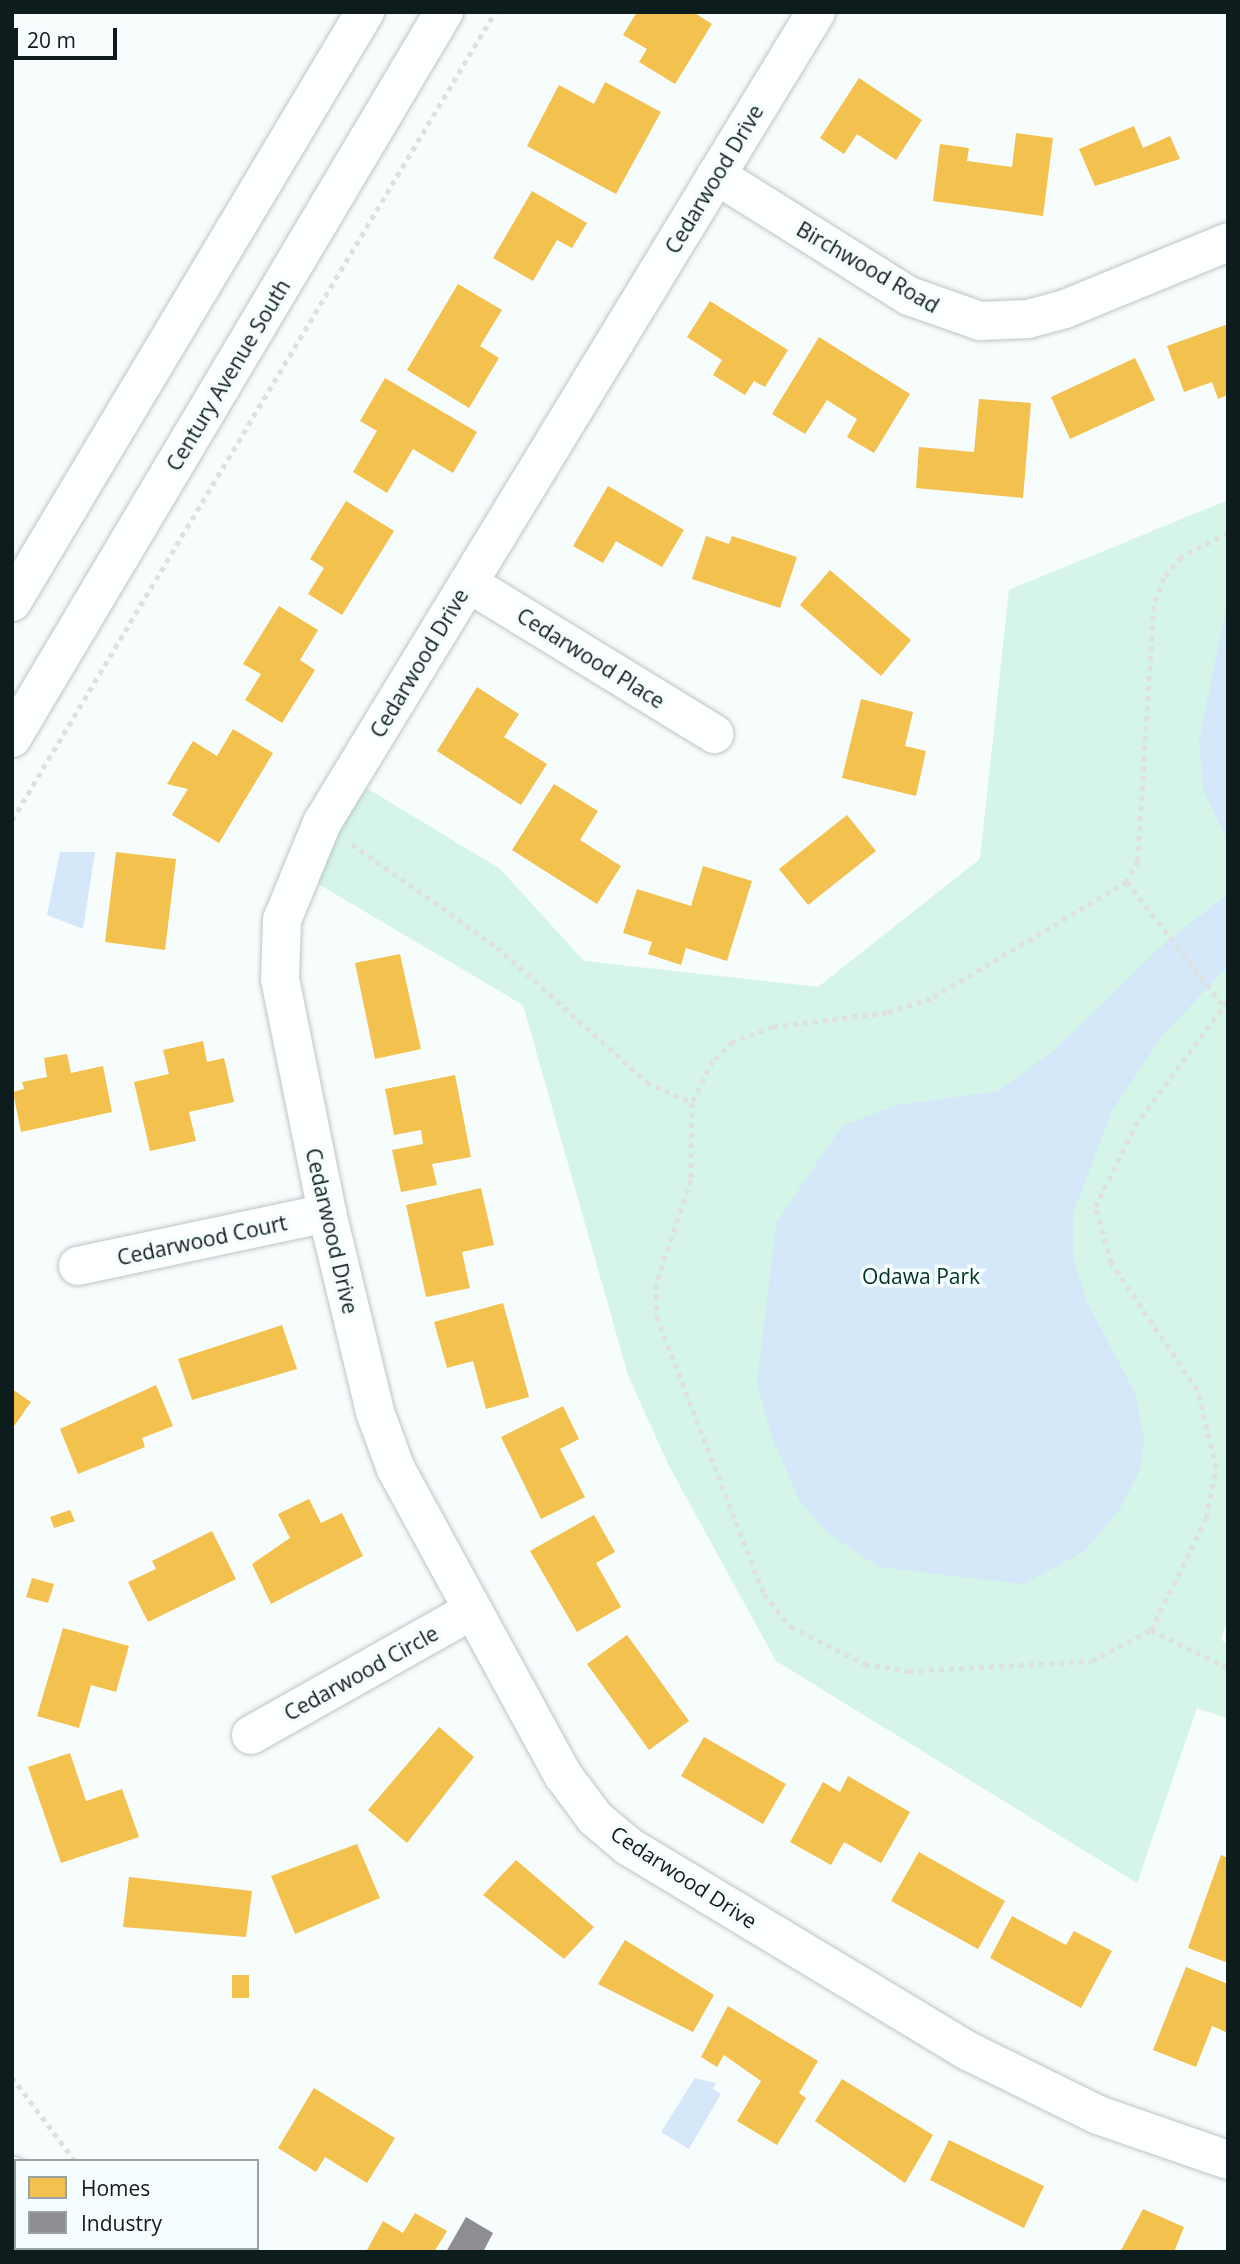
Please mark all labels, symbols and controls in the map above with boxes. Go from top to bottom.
scale bar [18,14,121,58]
text: 20 m [27,26,76,54]
street label: Cedarwood Drive [660,100,768,258]
street label: Birchwood Road [792,216,944,318]
street label: Century Avenue South [161,275,295,475]
street label: Cedarwood Drive [365,584,473,742]
street label: Cedarwood Place [512,602,670,714]
street label: Cedarwood Drive [301,1146,363,1316]
street label: Cedarwood Court [115,1210,289,1270]
park label: Odawa Park [862,1263,980,1289]
street label: Cedarwood Circle [280,1620,442,1726]
street label: Cedarwood Drive [606,1820,762,1934]
legend [14,2159,259,2250]
text: Homes [81,2174,150,2202]
text: Industry [81,2209,162,2237]

